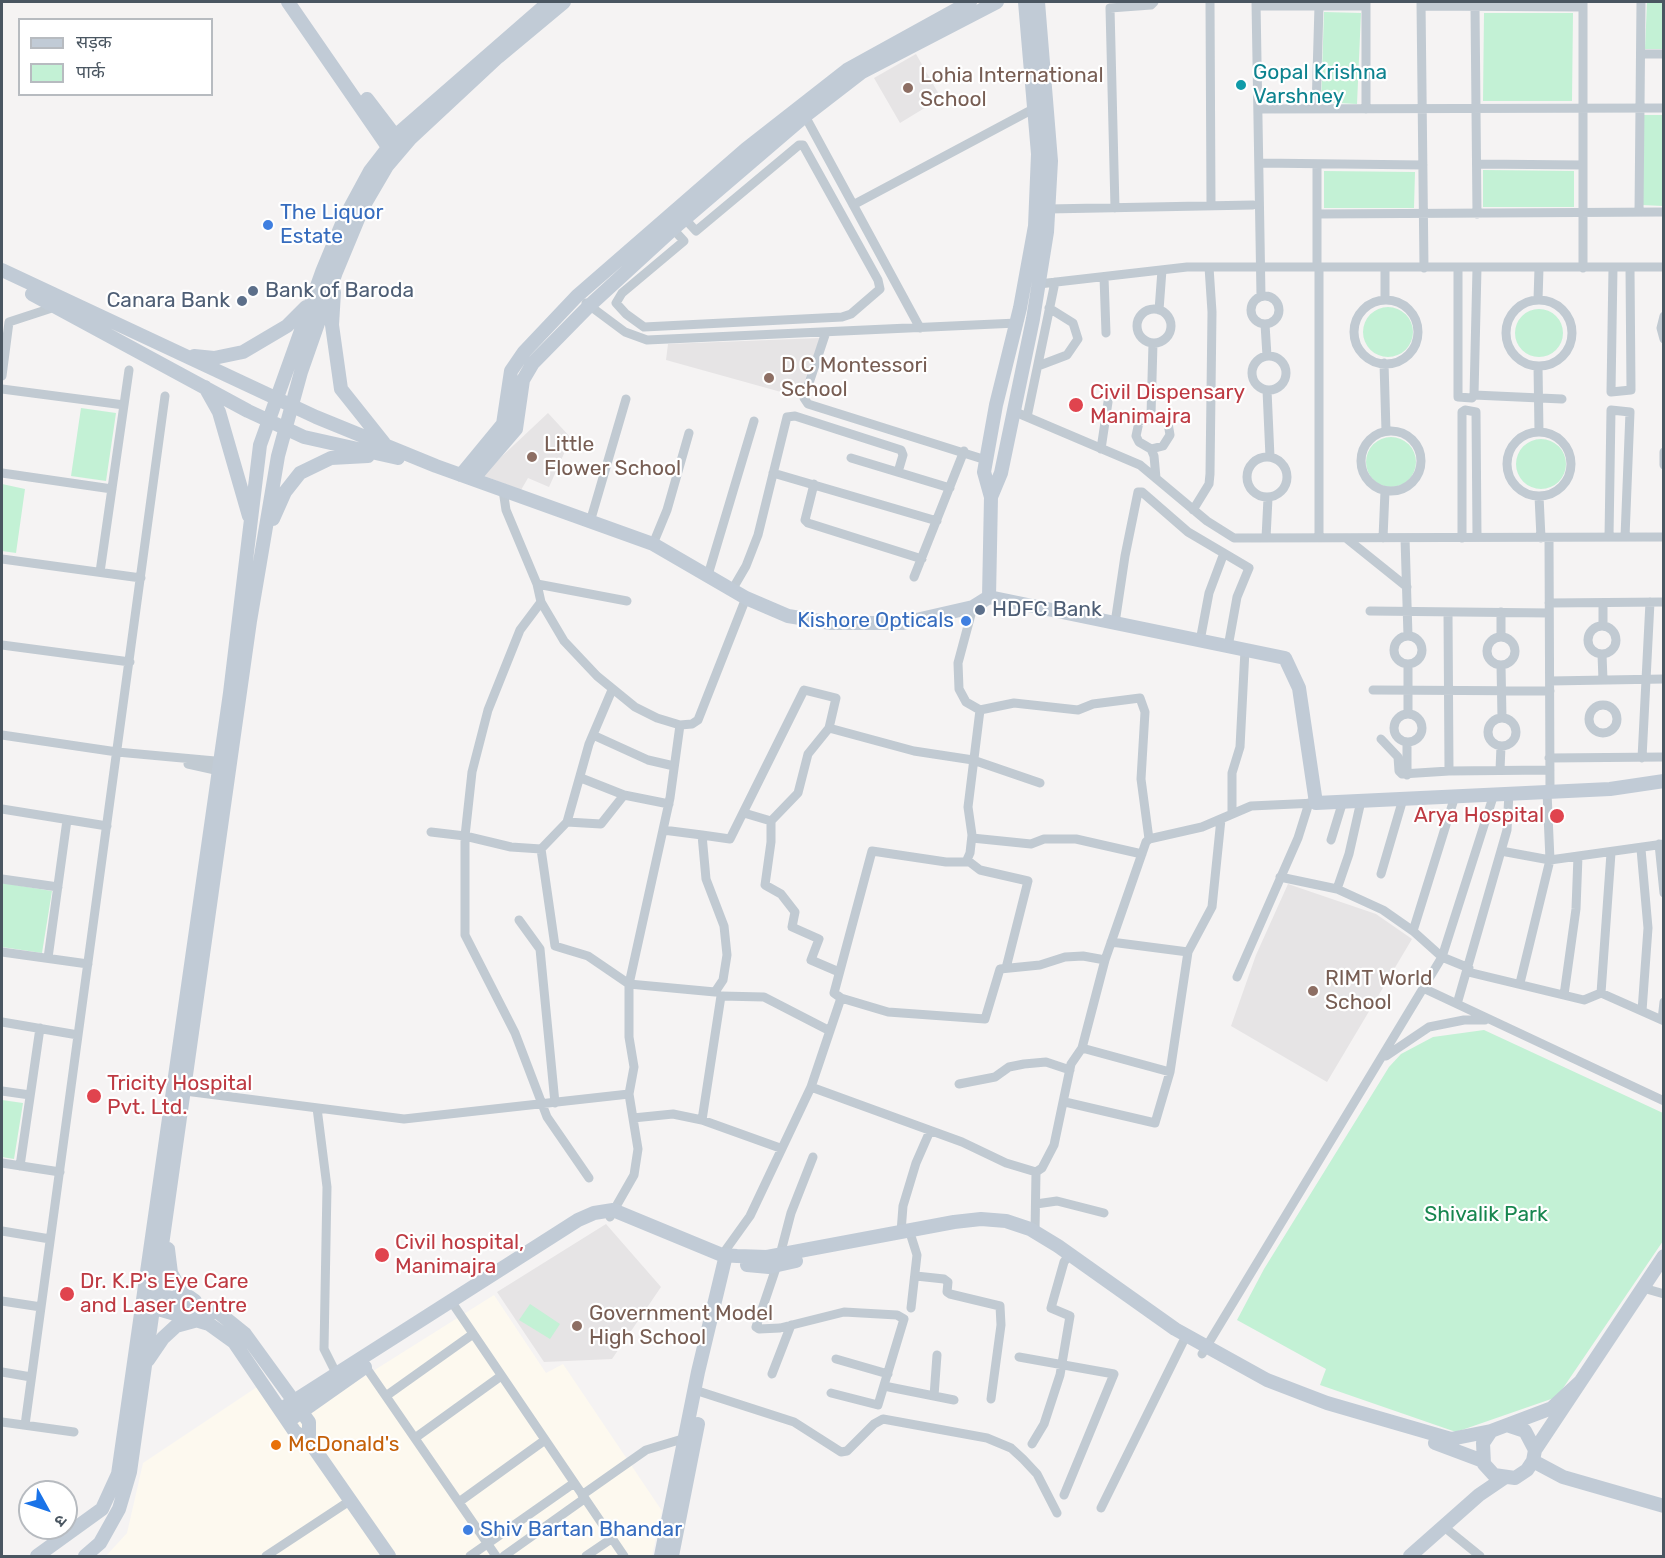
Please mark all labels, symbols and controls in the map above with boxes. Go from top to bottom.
legend [18,18,213,96]
text: सड़क [76,31,112,53]
place label: Gopal Krishna Varshney [1253,60,1387,110]
text: पार्क [76,61,105,83]
place label: Lohia International School [920,63,1104,113]
marker: Gopal Krishna Varshney [1234,78,1248,92]
marker: Lohia International School [901,81,915,95]
place label: The Liquor Estate [280,200,384,250]
marker: The Liquor Estate [261,218,275,232]
place label: Bank of Baroda [265,278,414,304]
marker: Bank of Baroda [246,284,260,298]
place label: Canara Bank [106,288,230,314]
marker: Canara Bank [235,294,249,308]
place label: D C Montessori School [781,353,928,403]
marker: D C Montessori School [762,371,776,385]
place label: Civil Dispensary Manimajra [1090,380,1245,430]
marker: Civil Dispensary Manimajra [1067,396,1085,414]
place label: Little Flower School [544,432,681,482]
marker: Little Flower School [525,450,539,464]
place label: HDFC Bank [992,597,1102,623]
marker: HDFC Bank [973,603,987,617]
place label: Kishore Opticals [797,608,954,634]
marker: Kishore Opticals [959,614,973,628]
place label: Arya Hospital [1414,803,1544,829]
marker: Arya Hospital [1548,807,1566,825]
place label: RIMT World School [1325,966,1432,1016]
marker: RIMT World School [1306,984,1320,998]
place label: Tricity Hospital Pvt. Ltd. [107,1071,252,1121]
marker: Tricity Hospital Pvt. Ltd. [85,1087,103,1105]
park label: Shivalik Park [1424,1202,1548,1228]
place label: Civil hospital, Manimajra [395,1230,524,1280]
marker: Civil hospital, Manimajra [373,1246,391,1264]
place label: Dr. K.P's Eye Care and Laser Centre [80,1269,249,1319]
marker: Dr. K.P's Eye Care and Laser Centre [58,1285,76,1303]
place label: Government Model High School [589,1301,773,1351]
marker: Government Model High School [570,1319,584,1333]
place label: McDonald's [288,1432,400,1458]
marker: McDonald's [269,1438,283,1452]
north arrow [18,1480,78,1540]
text: उ [50,1511,71,1530]
place label: Shiv Bartan Bhandar [480,1517,682,1543]
marker: Shiv Bartan Bhandar [461,1523,475,1537]

